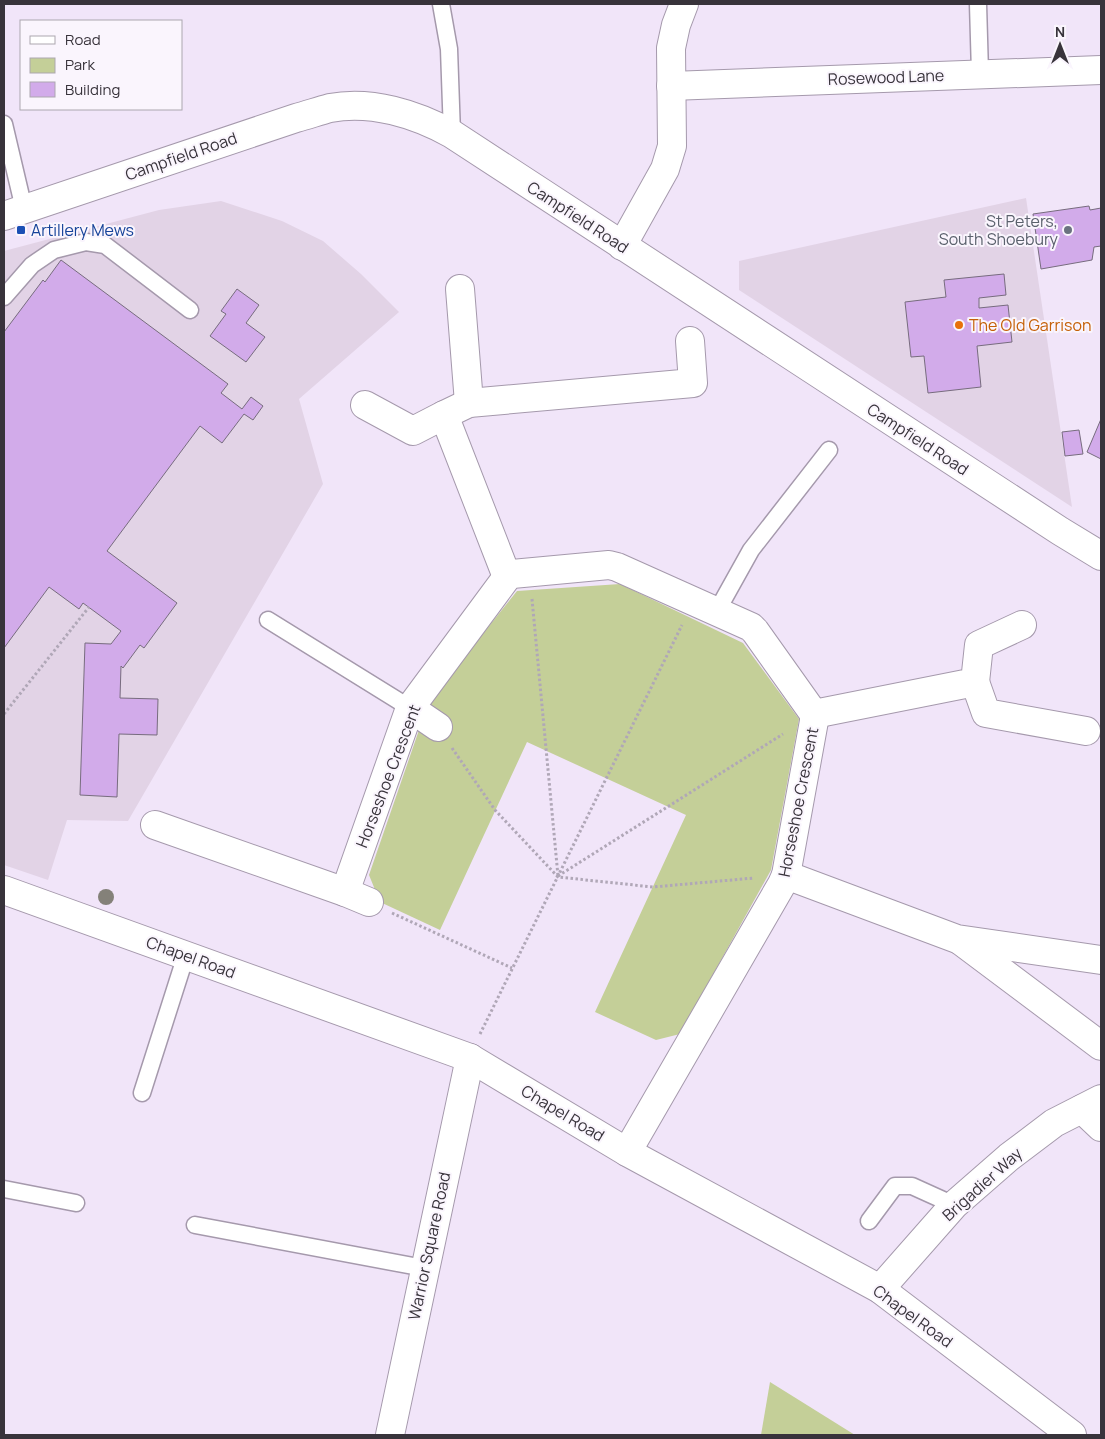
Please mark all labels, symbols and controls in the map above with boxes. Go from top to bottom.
legend [20,20,182,110]
north arrow [1035,20,1085,70]
text: N [1055,22,1065,41]
text: Road [65,29,101,50]
text: Park [65,54,95,75]
street label: Rosewood Lane [827,64,945,90]
text: Building [65,79,120,100]
street label: Campfield Road [122,127,240,185]
street label: Campfield Road [523,176,633,258]
place label: St Peters, South Shoebury [939,210,1059,250]
place label: Artillery Mews [31,219,134,241]
marker: Artillery Mews [15,224,27,236]
marker: St Peters, South Shoebury [1062,224,1074,236]
place label: The Old Garrison [969,314,1091,336]
marker: The Old Garrison [953,319,965,331]
street label: Campfield Road [863,398,973,480]
street label: Horseshoe Crescent [350,701,426,851]
street label: Horseshoe Crescent [773,725,823,879]
street label: Chapel Road [143,931,239,983]
street label: Chapel Road [517,1079,609,1147]
street label: Brigadier Way [937,1142,1027,1226]
street label: Warrior Square Road [403,1170,455,1322]
street label: Chapel Road [869,1280,957,1352]

